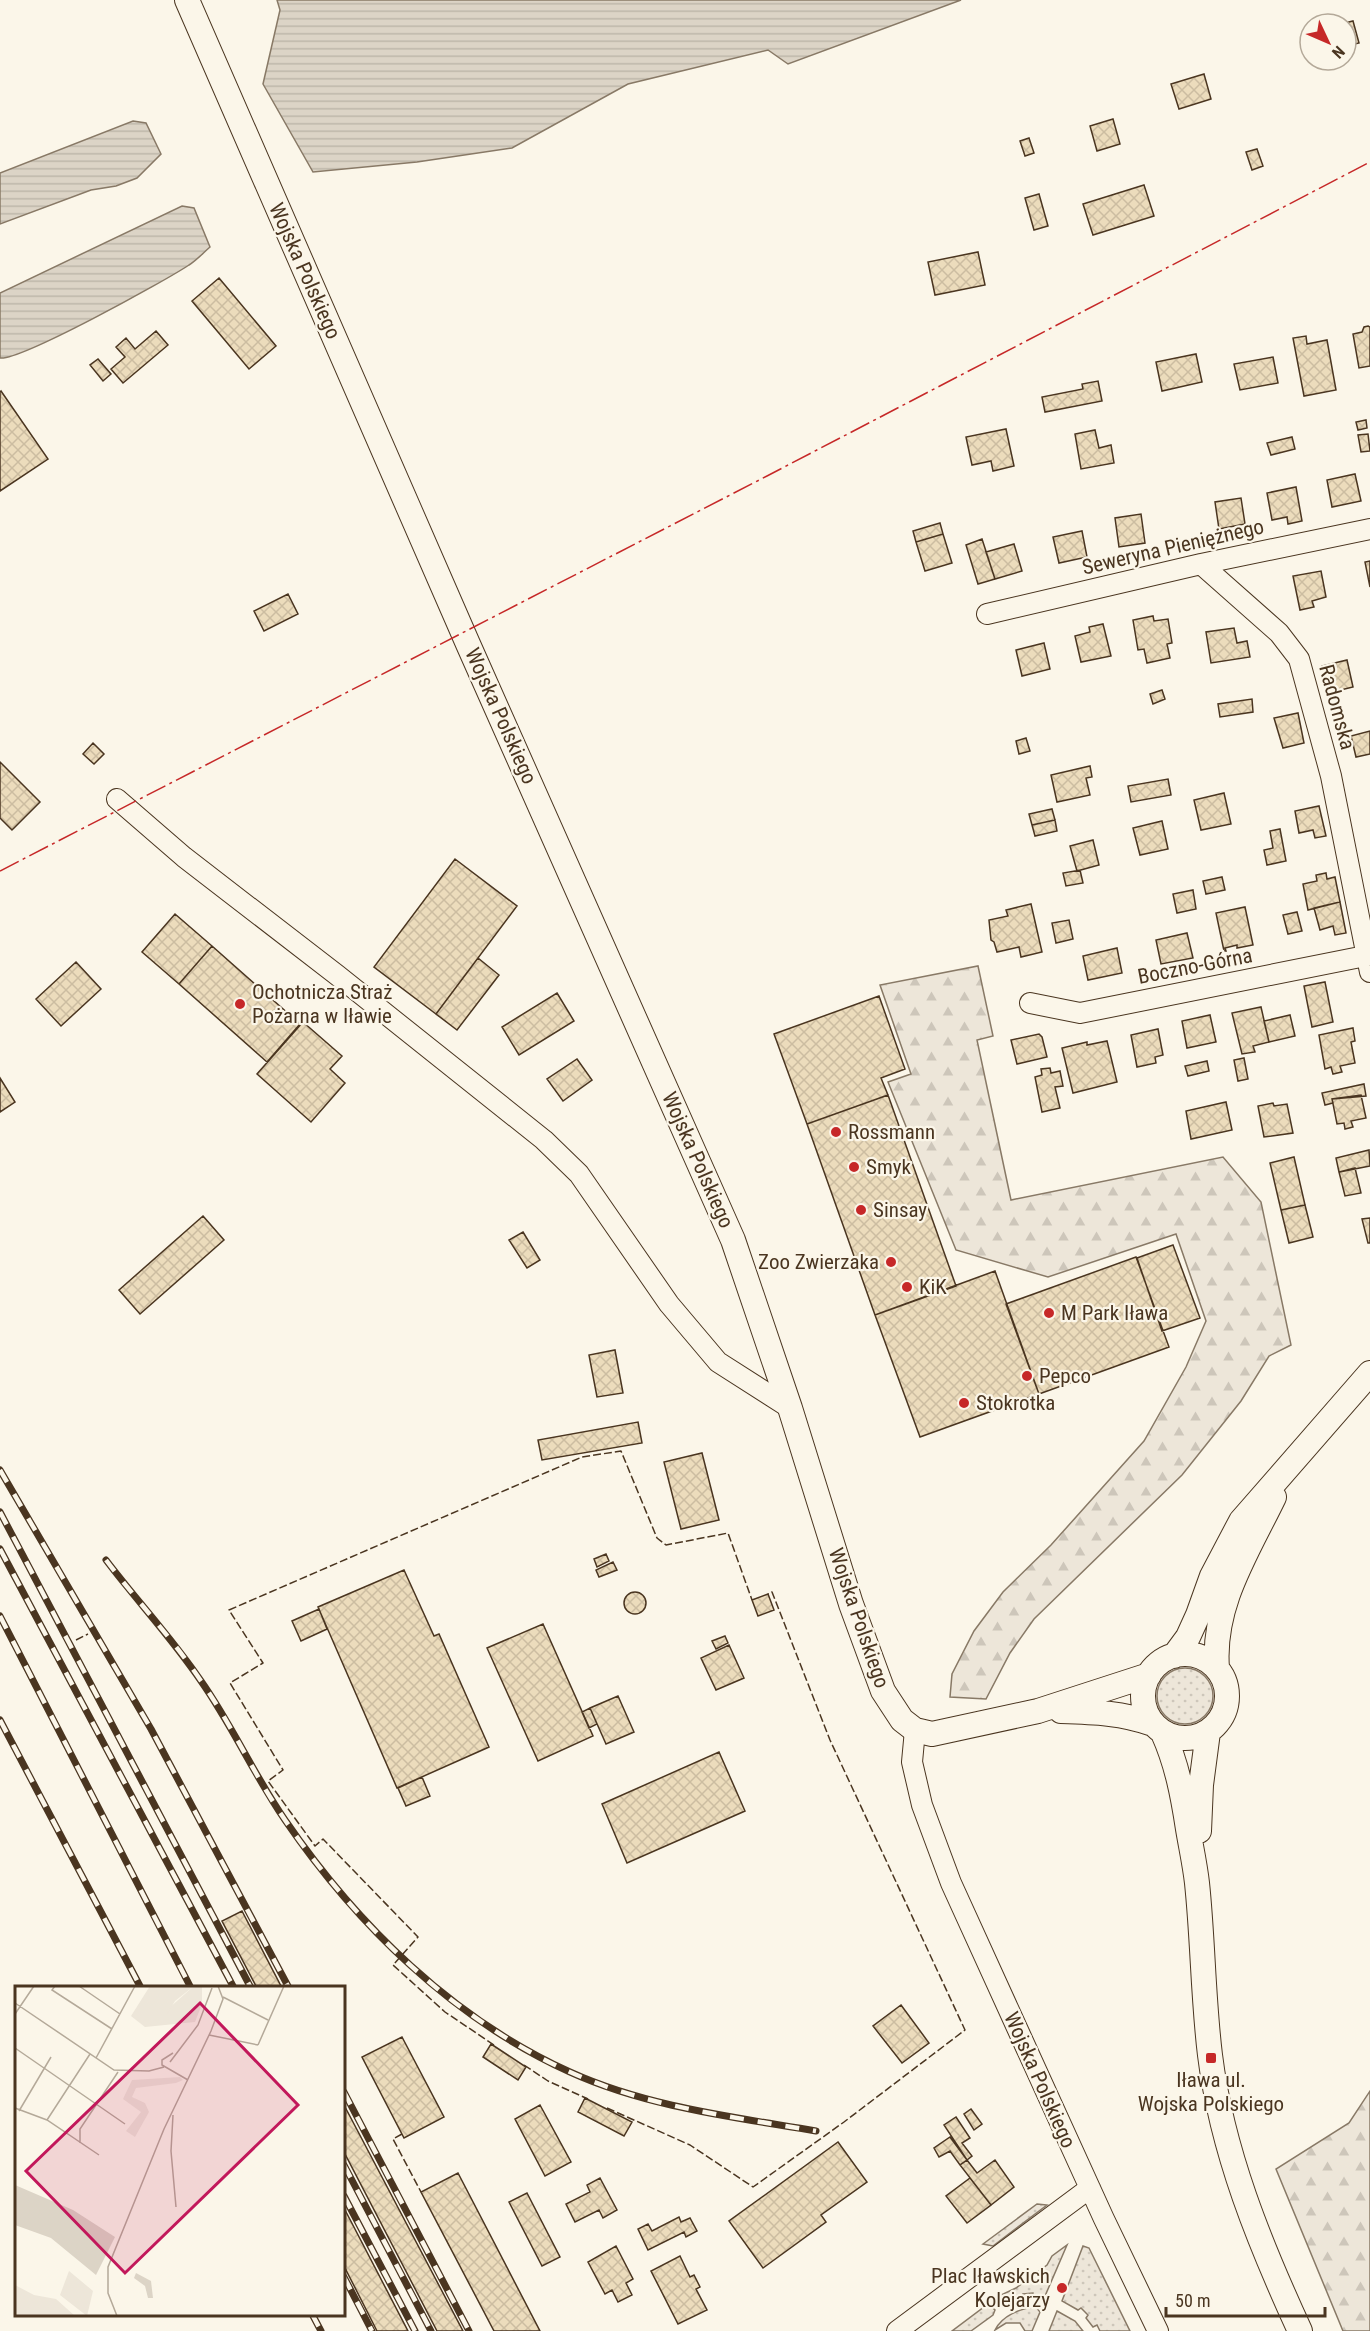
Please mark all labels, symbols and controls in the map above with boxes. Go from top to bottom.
north arrow [1298,12,1358,72]
text: N [1328,42,1349,62]
street label: Wojska Polskiego [264,199,346,343]
street label: Seweryna Pieniężnego [1080,514,1266,580]
street label: Wojska Polskiego [460,644,542,788]
street label: Radomska [1314,662,1360,752]
street label: Boczno-Górna [1136,943,1254,989]
place label: Ochotnicza Straż Pożarna w Iławie [252,980,392,1028]
marker: Ochotnicza Straż Pożarna w Iławie [233,997,247,1011]
street label: Wojska Polskiego [657,1088,739,1232]
place label: Rossmann [848,1120,935,1144]
marker: Rossmann [829,1125,843,1139]
place label: Smyk [866,1155,911,1179]
marker: Smyk [847,1160,861,1174]
place label: Sinsay [873,1198,927,1222]
marker: Sinsay [854,1203,868,1217]
place label: Zoo Zwierzaka [758,1250,879,1274]
marker: Zoo Zwierzaka [884,1255,898,1269]
place label: KiK [919,1275,947,1299]
marker: KiK [900,1280,914,1294]
place label: M Park Iława [1061,1301,1168,1325]
marker: M Park Iława [1042,1306,1056,1320]
place label: Pepco [1039,1364,1091,1388]
marker: Pepco [1020,1369,1034,1383]
place label: Stokrotka [976,1391,1055,1415]
marker: Stokrotka [957,1396,971,1410]
street label: Wojska Polskiego [824,1545,894,1691]
inset map [15,1986,345,2316]
street label: Wojska Polskiego [999,2008,1081,2152]
marker: Iława ul. Wojska Polskiego [1204,2051,1218,2065]
place label: Iława ul. Wojska Polskiego [1138,2068,1284,2116]
place label: Plac Iławskich Kolejarzy [931,2264,1050,2312]
scale bar [1166,2280,1325,2318]
marker: Plac Iławskich Kolejarzy [1055,2281,1069,2295]
text: 50 m [1175,2290,1210,2311]

